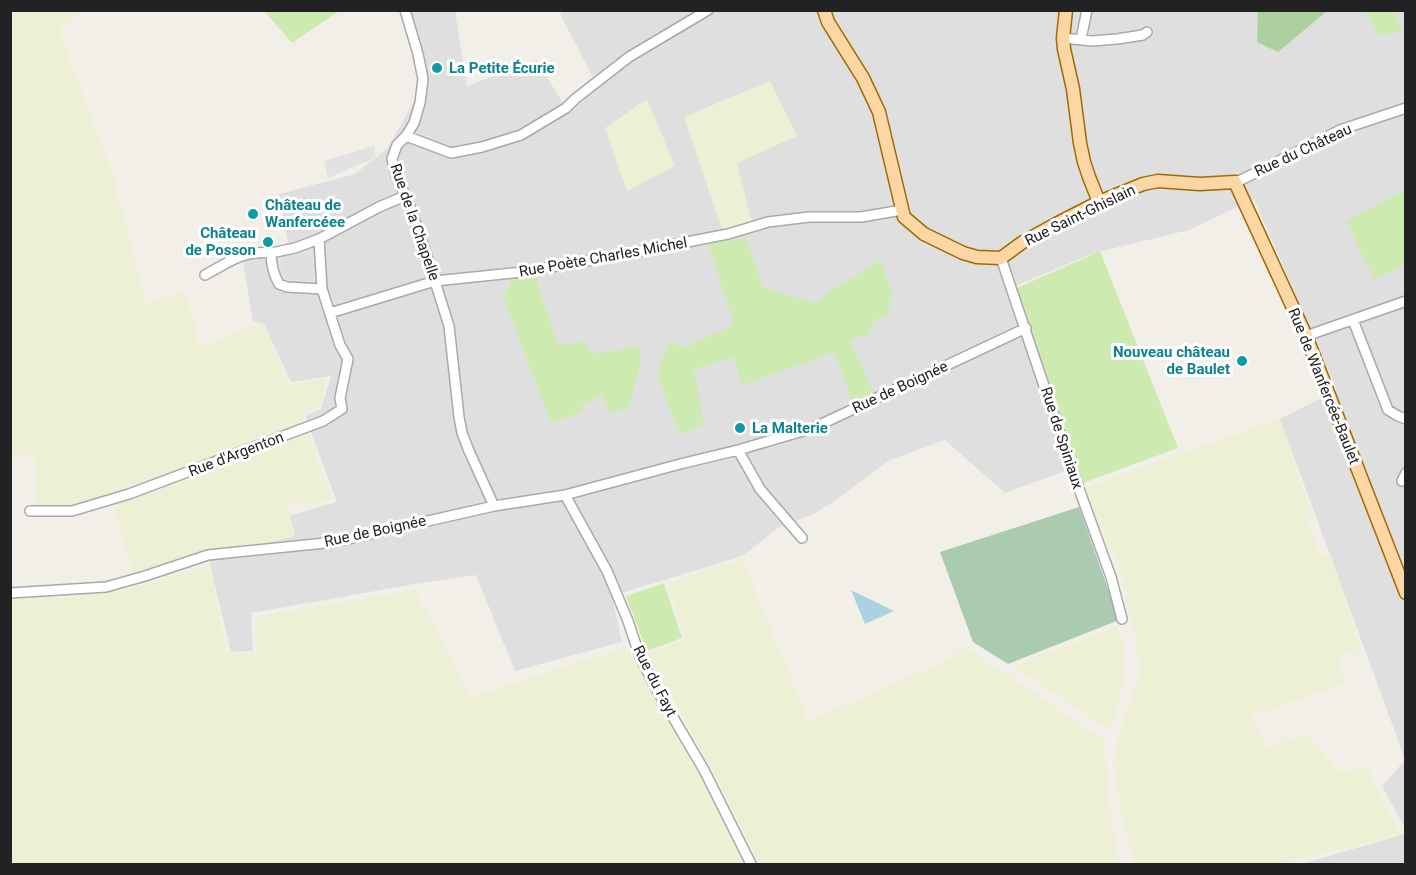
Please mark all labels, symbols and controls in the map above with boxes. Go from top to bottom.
place label: La Petite Écurie [449,59,555,77]
marker: La Petite Écurie [430,61,444,75]
street label: Rue du Château [1252,120,1354,180]
street label: Rue de la Chapelle [387,161,443,283]
street label: Rue Saint-Ghislain [1022,180,1138,250]
place label: Château de Wanfercéee [265,196,345,231]
marker: Château de Wanfercéee [246,207,260,221]
place label: Château de Posson [185,224,256,259]
street label: Rue Poète Charles Michel [518,233,688,281]
marker: Château de Posson [261,235,275,249]
street label: Rue de Wanfercée-Baulet [1284,305,1364,467]
place label: Nouveau château de Baulet [1113,343,1230,378]
marker: Nouveau château de Baulet [1235,354,1249,368]
street label: Rue de Boignée [849,357,951,417]
street label: Rue de Spiniaux [1037,385,1087,492]
place label: La Malterie [752,419,828,437]
marker: La Malterie [733,421,747,435]
street label: Rue d'Argenton [186,428,286,480]
street label: Rue de Boignée [323,511,428,551]
street label: Rue du Fayt [629,642,681,720]

